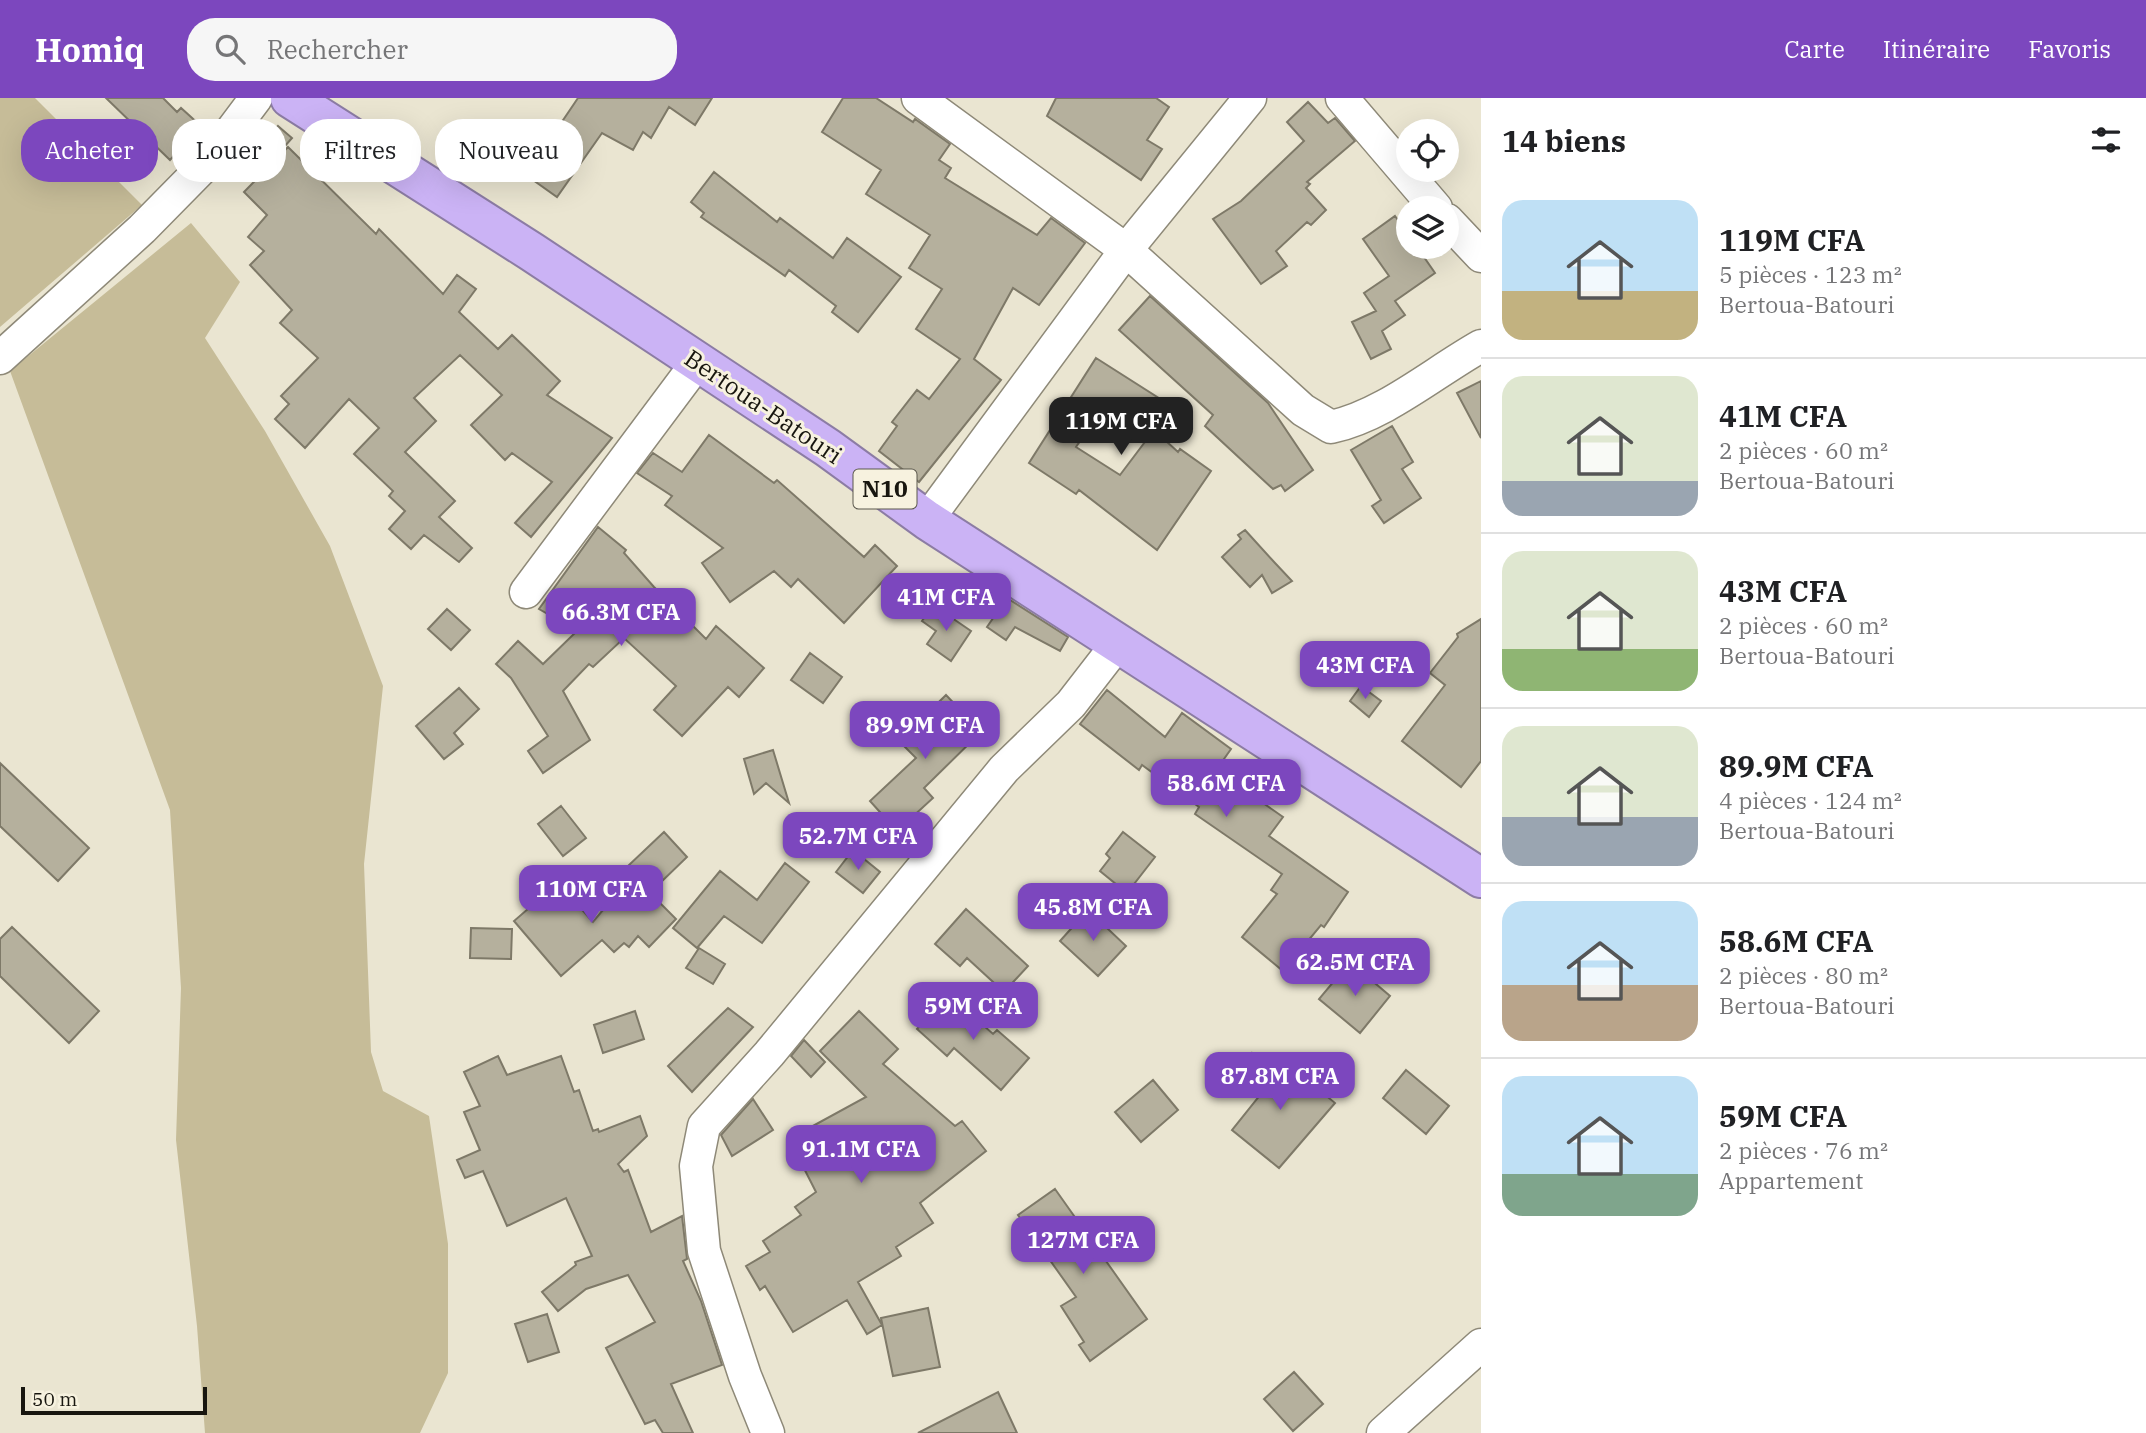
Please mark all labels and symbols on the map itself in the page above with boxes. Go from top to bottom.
street label: Bertoua-Batouri [679,342,848,471]
pin: 119M CFA [1049,398,1193,457]
road number: N10 [854,470,917,508]
pin: 41M CFA [881,574,1011,633]
pin: 66.3M CFA [541,588,701,648]
pin: 43M CFA [1300,642,1430,701]
pin: 89.9M CFA [845,702,1005,761]
pin: 58.6M CFA [1146,760,1306,819]
pin: 52.7M CFA [778,812,938,872]
pin: 110M CFA [519,866,663,925]
pin: 45.8M CFA [1013,884,1173,943]
pin: 62.5M CFA [1275,939,1435,998]
pin: 59M CFA [908,982,1038,1042]
pin: 87.8M CFA [1200,1052,1360,1112]
pin: 91.1M CFA [781,1126,941,1185]
pin: 127M CFA [1011,1216,1155,1276]
scale bar [21,1384,206,1416]

